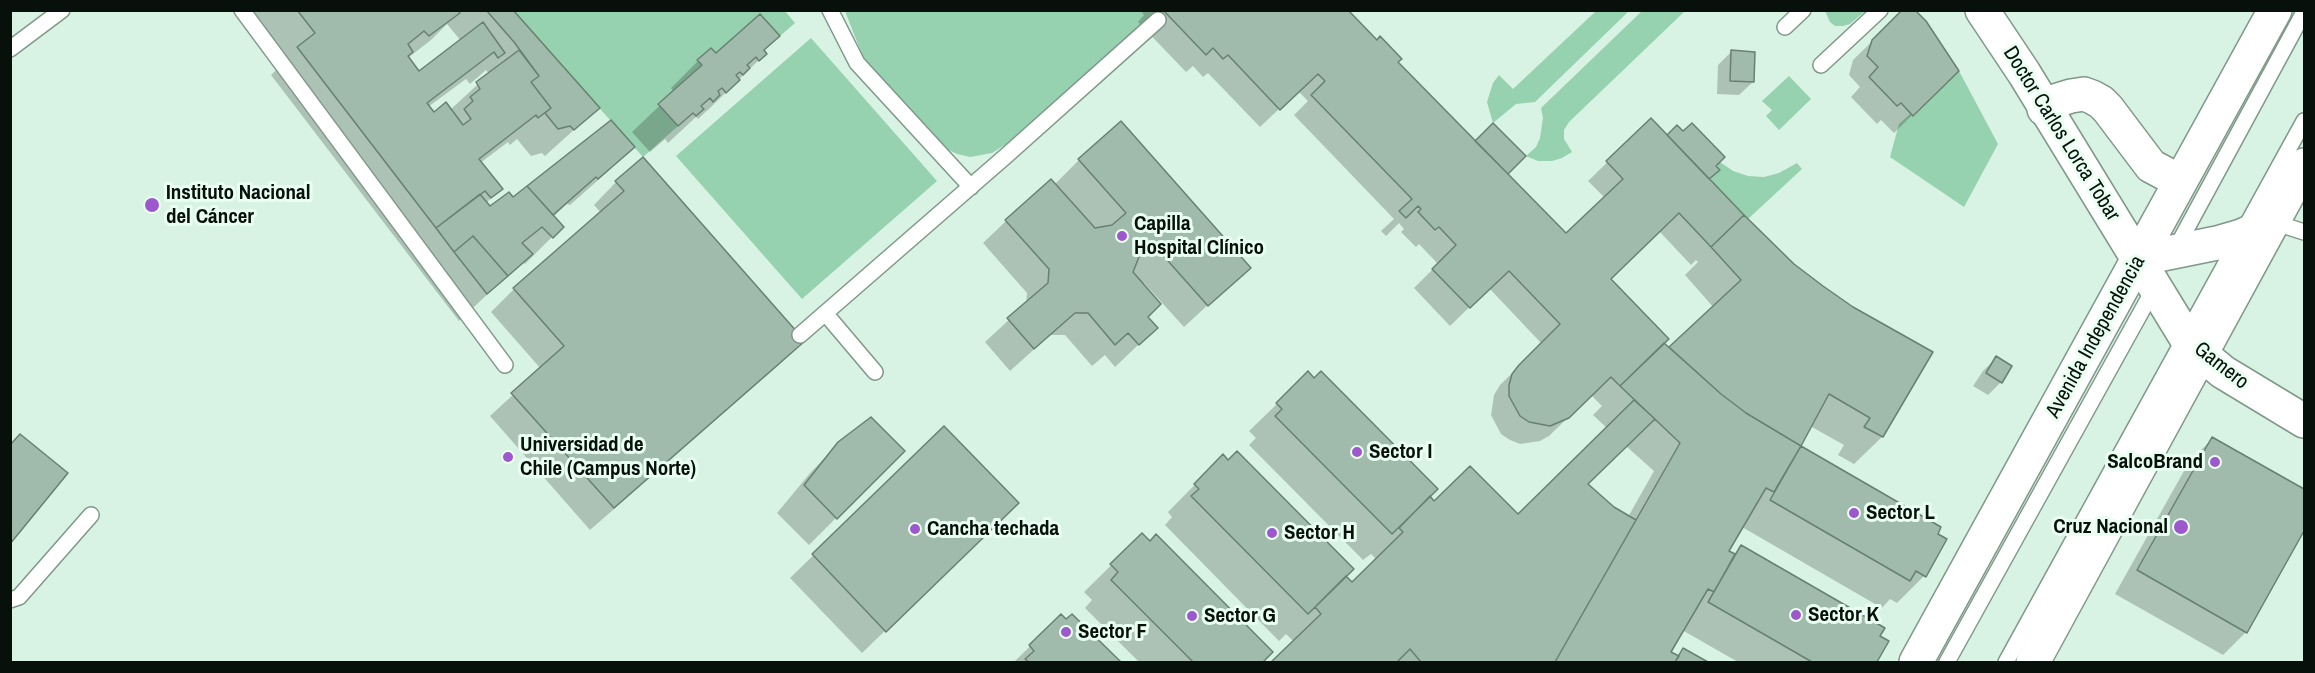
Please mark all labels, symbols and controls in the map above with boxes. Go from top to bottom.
street label: Doctor Carlos Lorca Tobar [1997,42,2125,226]
place label: Instituto Nacional del Cáncer [166,180,310,230]
marker: Instituto Nacional del Cáncer [143,196,161,214]
place label: Capilla Hospital Clínico [1134,211,1264,261]
marker: Capilla Hospital Clínico [1115,229,1129,243]
street label: Avenida Independencia [2041,251,2151,423]
street label: Gamero [2189,337,2253,395]
place label: Universidad de Chile (Campus Norte) [520,432,696,482]
place label: Sector I [1369,439,1432,465]
marker: Sector I [1350,445,1364,459]
place label: SalcoBrand [2107,449,2203,475]
marker: Universidad de Chile (Campus Norte) [501,450,515,464]
marker: SalcoBrand [2208,455,2222,469]
place label: Sector L [1866,500,1935,526]
marker: Sector L [1847,506,1861,520]
place label: Cruz Nacional [2053,514,2168,540]
place label: Cancha techada [927,516,1059,542]
marker: Cruz Nacional [2172,518,2190,536]
place label: Sector H [1284,520,1355,546]
marker: Cancha techada [908,522,922,536]
marker: Sector H [1265,526,1279,540]
place label: Sector K [1808,602,1879,628]
place label: Sector G [1204,603,1276,629]
marker: Sector K [1789,608,1803,622]
marker: Sector G [1185,609,1199,623]
place label: Sector F [1078,619,1147,645]
marker: Sector F [1059,625,1073,639]

